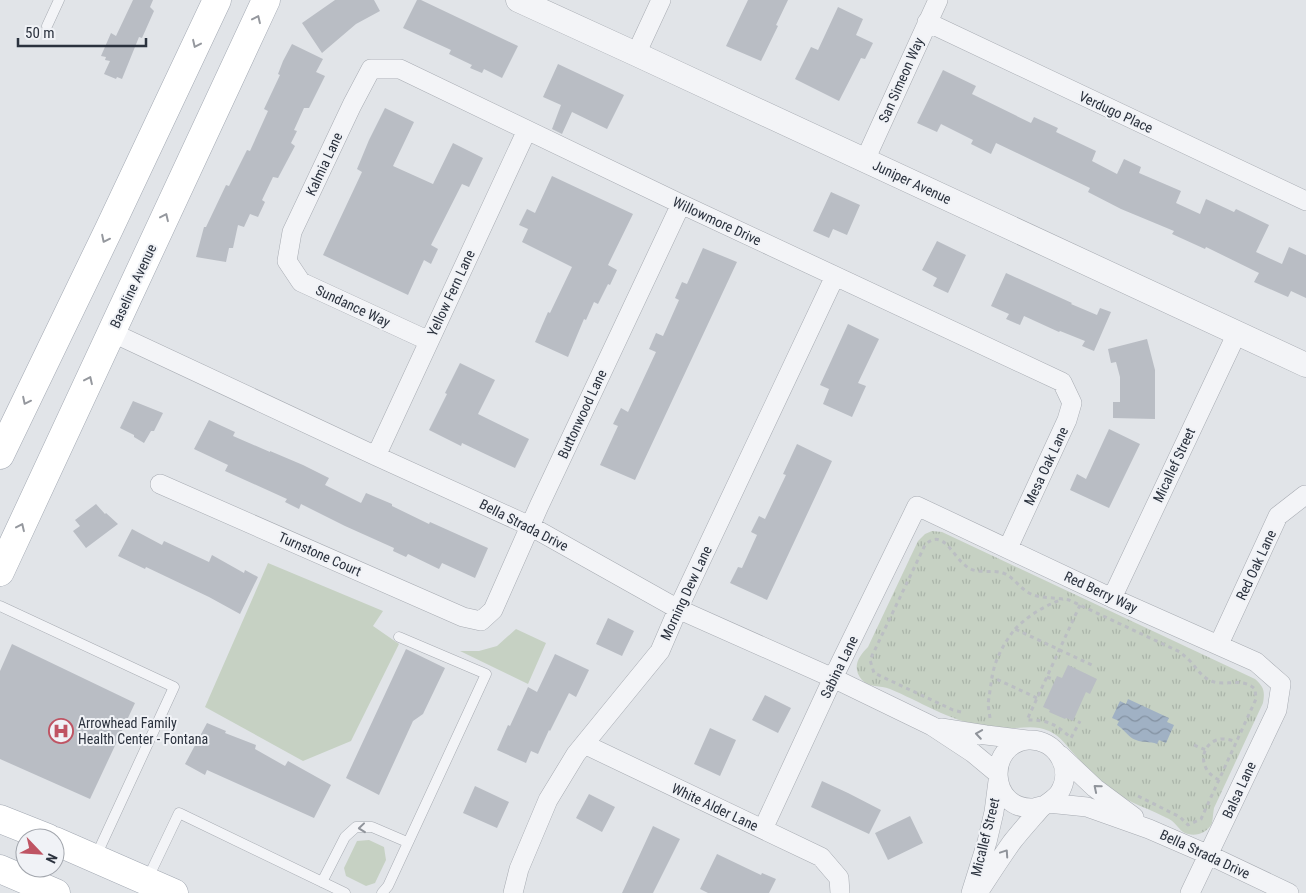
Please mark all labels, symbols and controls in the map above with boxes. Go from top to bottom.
scale bar [18,15,145,47]
one-way arrow [251,15,261,24]
text: 50 m [25,24,55,42]
street label: San Simeon Way [875,35,927,125]
one-way arrow [192,39,202,48]
street label: Verdugo Place [1076,88,1156,136]
street label: Kalmia Lane [302,129,346,198]
street label: Juniper Avenue [870,157,954,207]
street label: Willowmore Drive [670,193,764,249]
one-way arrow [159,213,169,222]
one-way arrow [101,234,111,243]
street label: Baseline Avenue [107,241,160,330]
street label: Yellow Fern Lane [424,247,478,339]
street label: Sundance Way [313,282,393,330]
street label: Buttonwood Lane [554,367,610,461]
one-way arrow [83,376,93,385]
one-way arrow [22,396,33,405]
street label: Mesa Oak Lane [1021,424,1071,508]
street label: Micallef Street [1150,425,1198,505]
street label: Bella Strada Drive [477,496,571,554]
one-way arrow [14,524,24,533]
street label: Red Oak Lane [1233,527,1279,603]
street label: Turnstone Court [276,529,364,579]
street label: Morning Dew Lane [657,543,715,643]
street label: Red Berry Way [1062,568,1140,616]
street label: Sabina Lane [817,633,861,701]
place label: Arrowhead Family Health Center - Fontana [78,715,208,747]
hospital icon: Arrowhead Family Health Center - Fontana [48,718,74,744]
one-way arrow [975,730,984,740]
street label: Balsa Lane [1219,759,1259,821]
street label: White Alder Lane [669,780,761,834]
one-way arrow [1094,786,1103,794]
street label: Micallef Street [968,796,1002,878]
one-way arrow [358,822,366,833]
street label: Bella Strada Drive [1157,826,1253,882]
north arrow [15,828,65,878]
one-way arrow [999,849,1008,858]
text: N [43,851,61,866]

